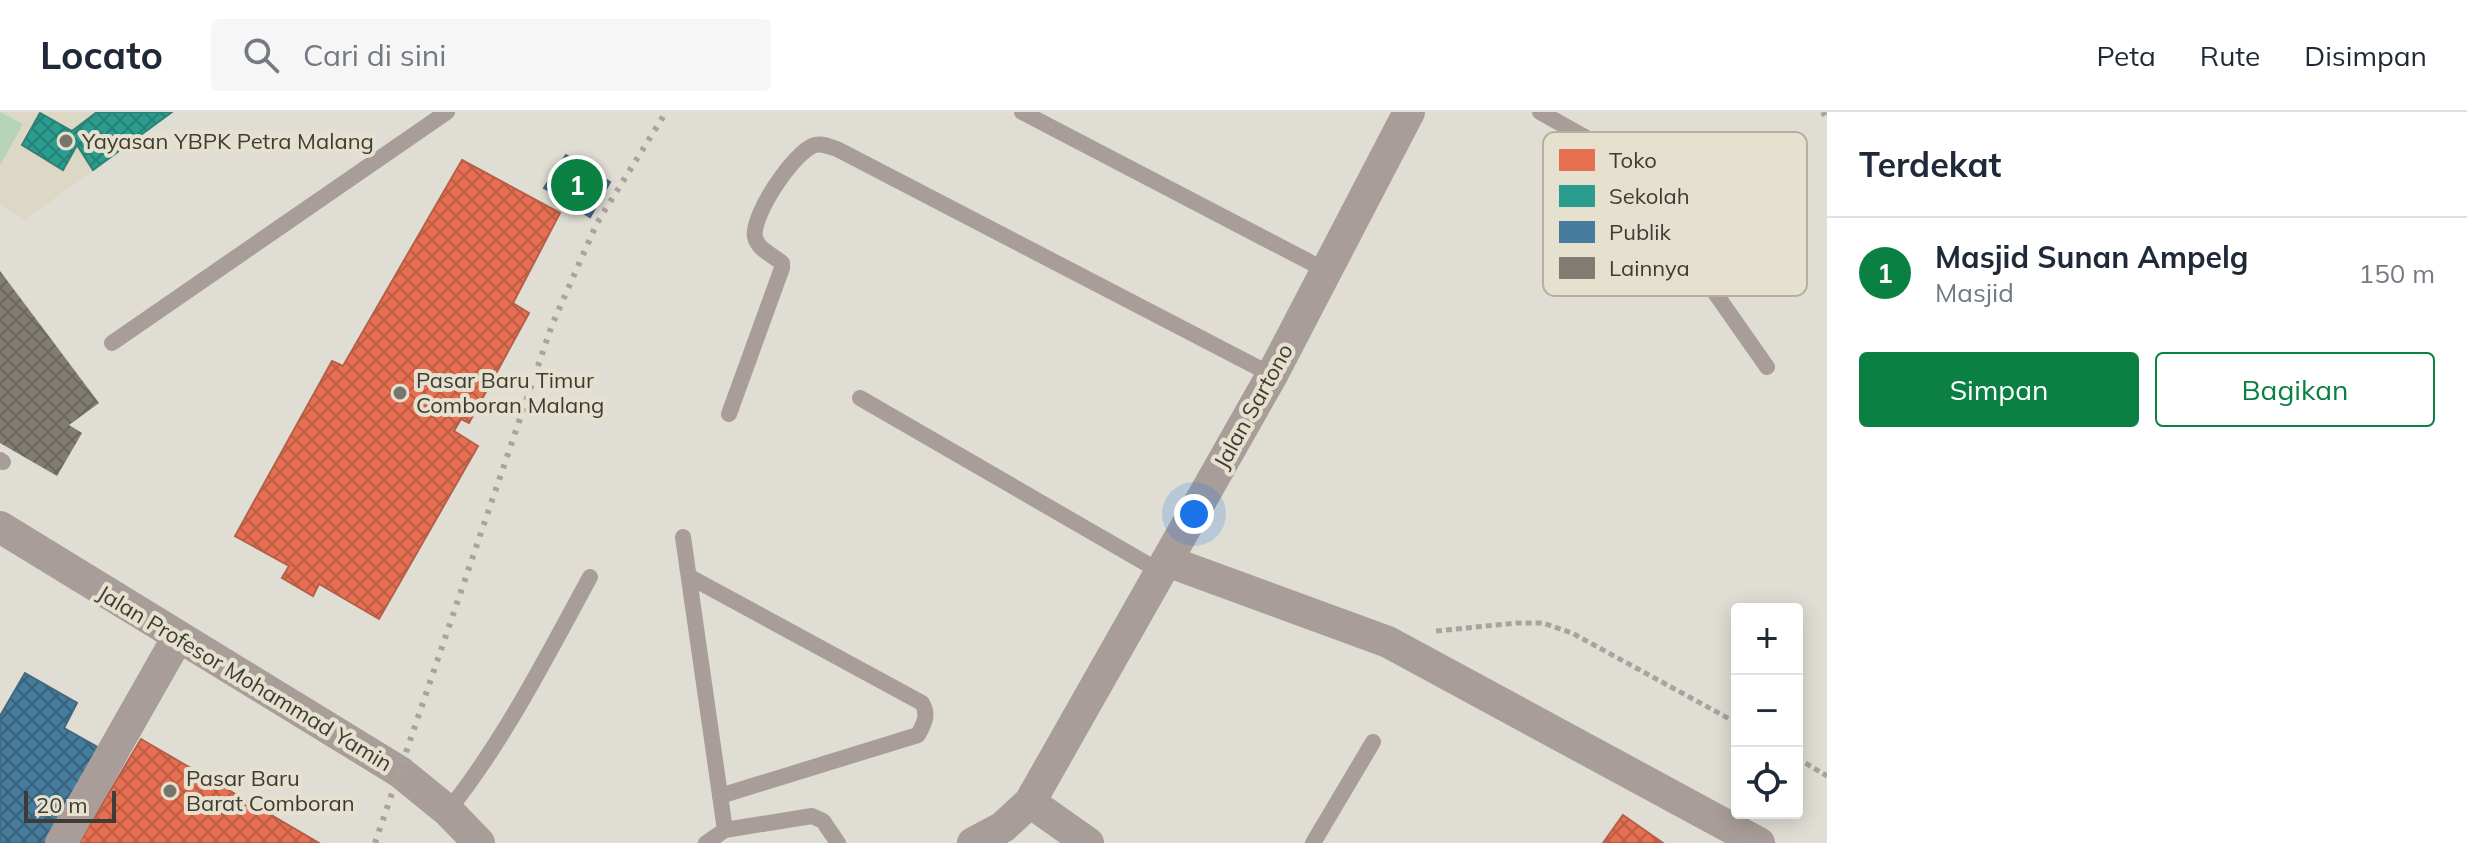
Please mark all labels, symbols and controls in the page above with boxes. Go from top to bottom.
search box [211,19,771,91]
text: Locato [40,31,163,79]
icon: search [239,33,283,77]
text: Cari di sini [303,36,447,74]
text: Peta [2096,38,2156,73]
text: Rute [2200,38,2260,73]
text: Disimpan [2304,38,2427,73]
place label: Yayasan YBPK Petra Malang [81,127,374,155]
marker: Yayasan YBPK Petra Malang [57,132,75,150]
legend [1543,132,1807,296]
text: Terdekat [1859,143,2001,186]
text: Toko [1609,146,1657,174]
pin: 1 [551,155,603,215]
text: Sekolah [1609,182,1690,210]
text: Publik [1609,218,1672,246]
text: Masjid Sunan Ampelg [1935,238,2248,276]
text: Lainnya [1609,254,1690,282]
text: 1 [1877,257,1893,290]
text: 150 m [2359,257,2435,290]
text: Masjid [1935,276,2014,309]
street label: Jalan Sartono [1207,339,1299,473]
button: Simpan [1859,352,2139,427]
button: Bagikan [2155,352,2435,427]
place label: Pasar Baru Timur Comboran Malang [416,366,604,419]
marker: Pasar Baru Timur Comboran Malang [391,384,409,402]
your location [1174,494,1214,534]
street label: Jalan Profesor Mohammad Yamin [93,579,397,777]
map controls [1731,603,1803,819]
button: + [1731,603,1803,675]
button: − [1731,675,1803,747]
button: locate [1731,747,1803,819]
place label: Pasar Baru Barat Comboran [186,764,355,817]
marker: Pasar Baru Barat Comboran [161,782,179,800]
scale bar [24,787,116,823]
text: 20 m [36,791,87,819]

